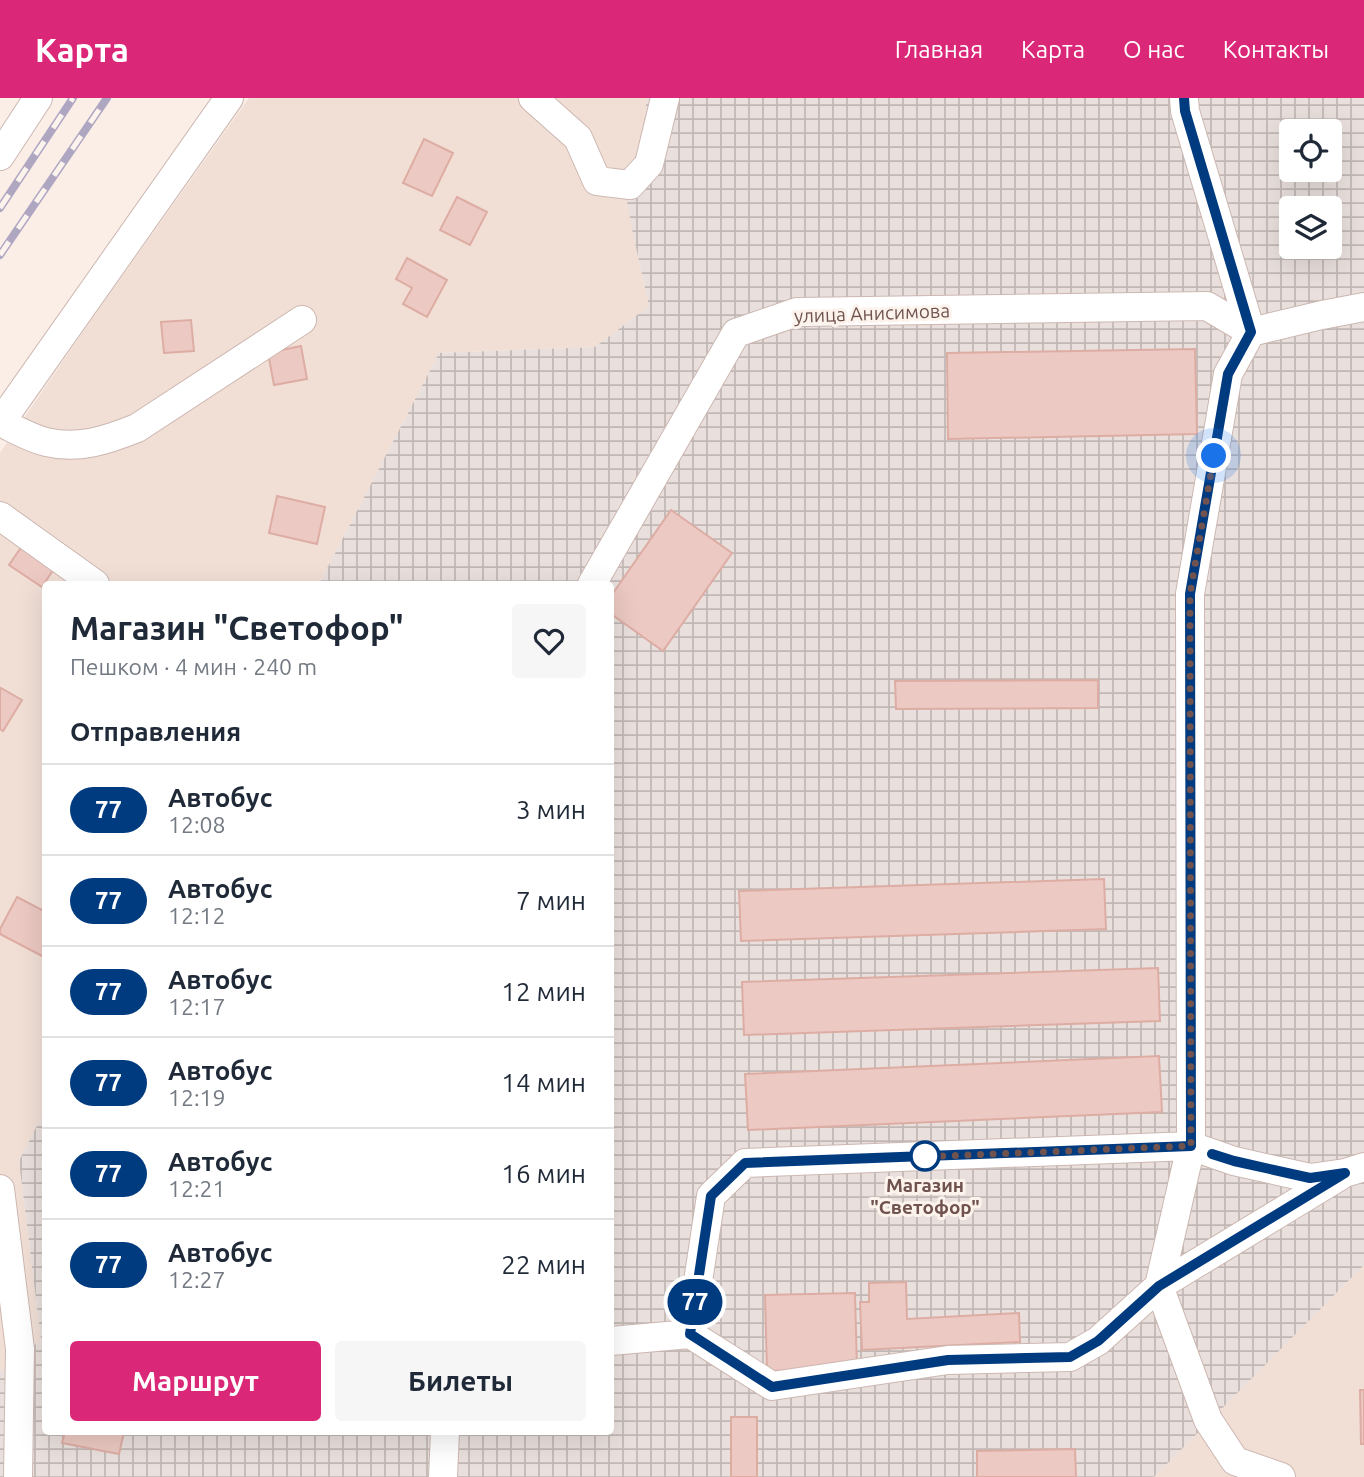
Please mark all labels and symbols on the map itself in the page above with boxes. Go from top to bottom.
street label: улица Анисимова [793,299,951,327]
your location [1196,438,1231,473]
marker: Магазин "Светофор" [910,1141,940,1171]
place label: Магазин "Светофор" [870,1174,980,1218]
line badge: 77 [664,1279,726,1325]

